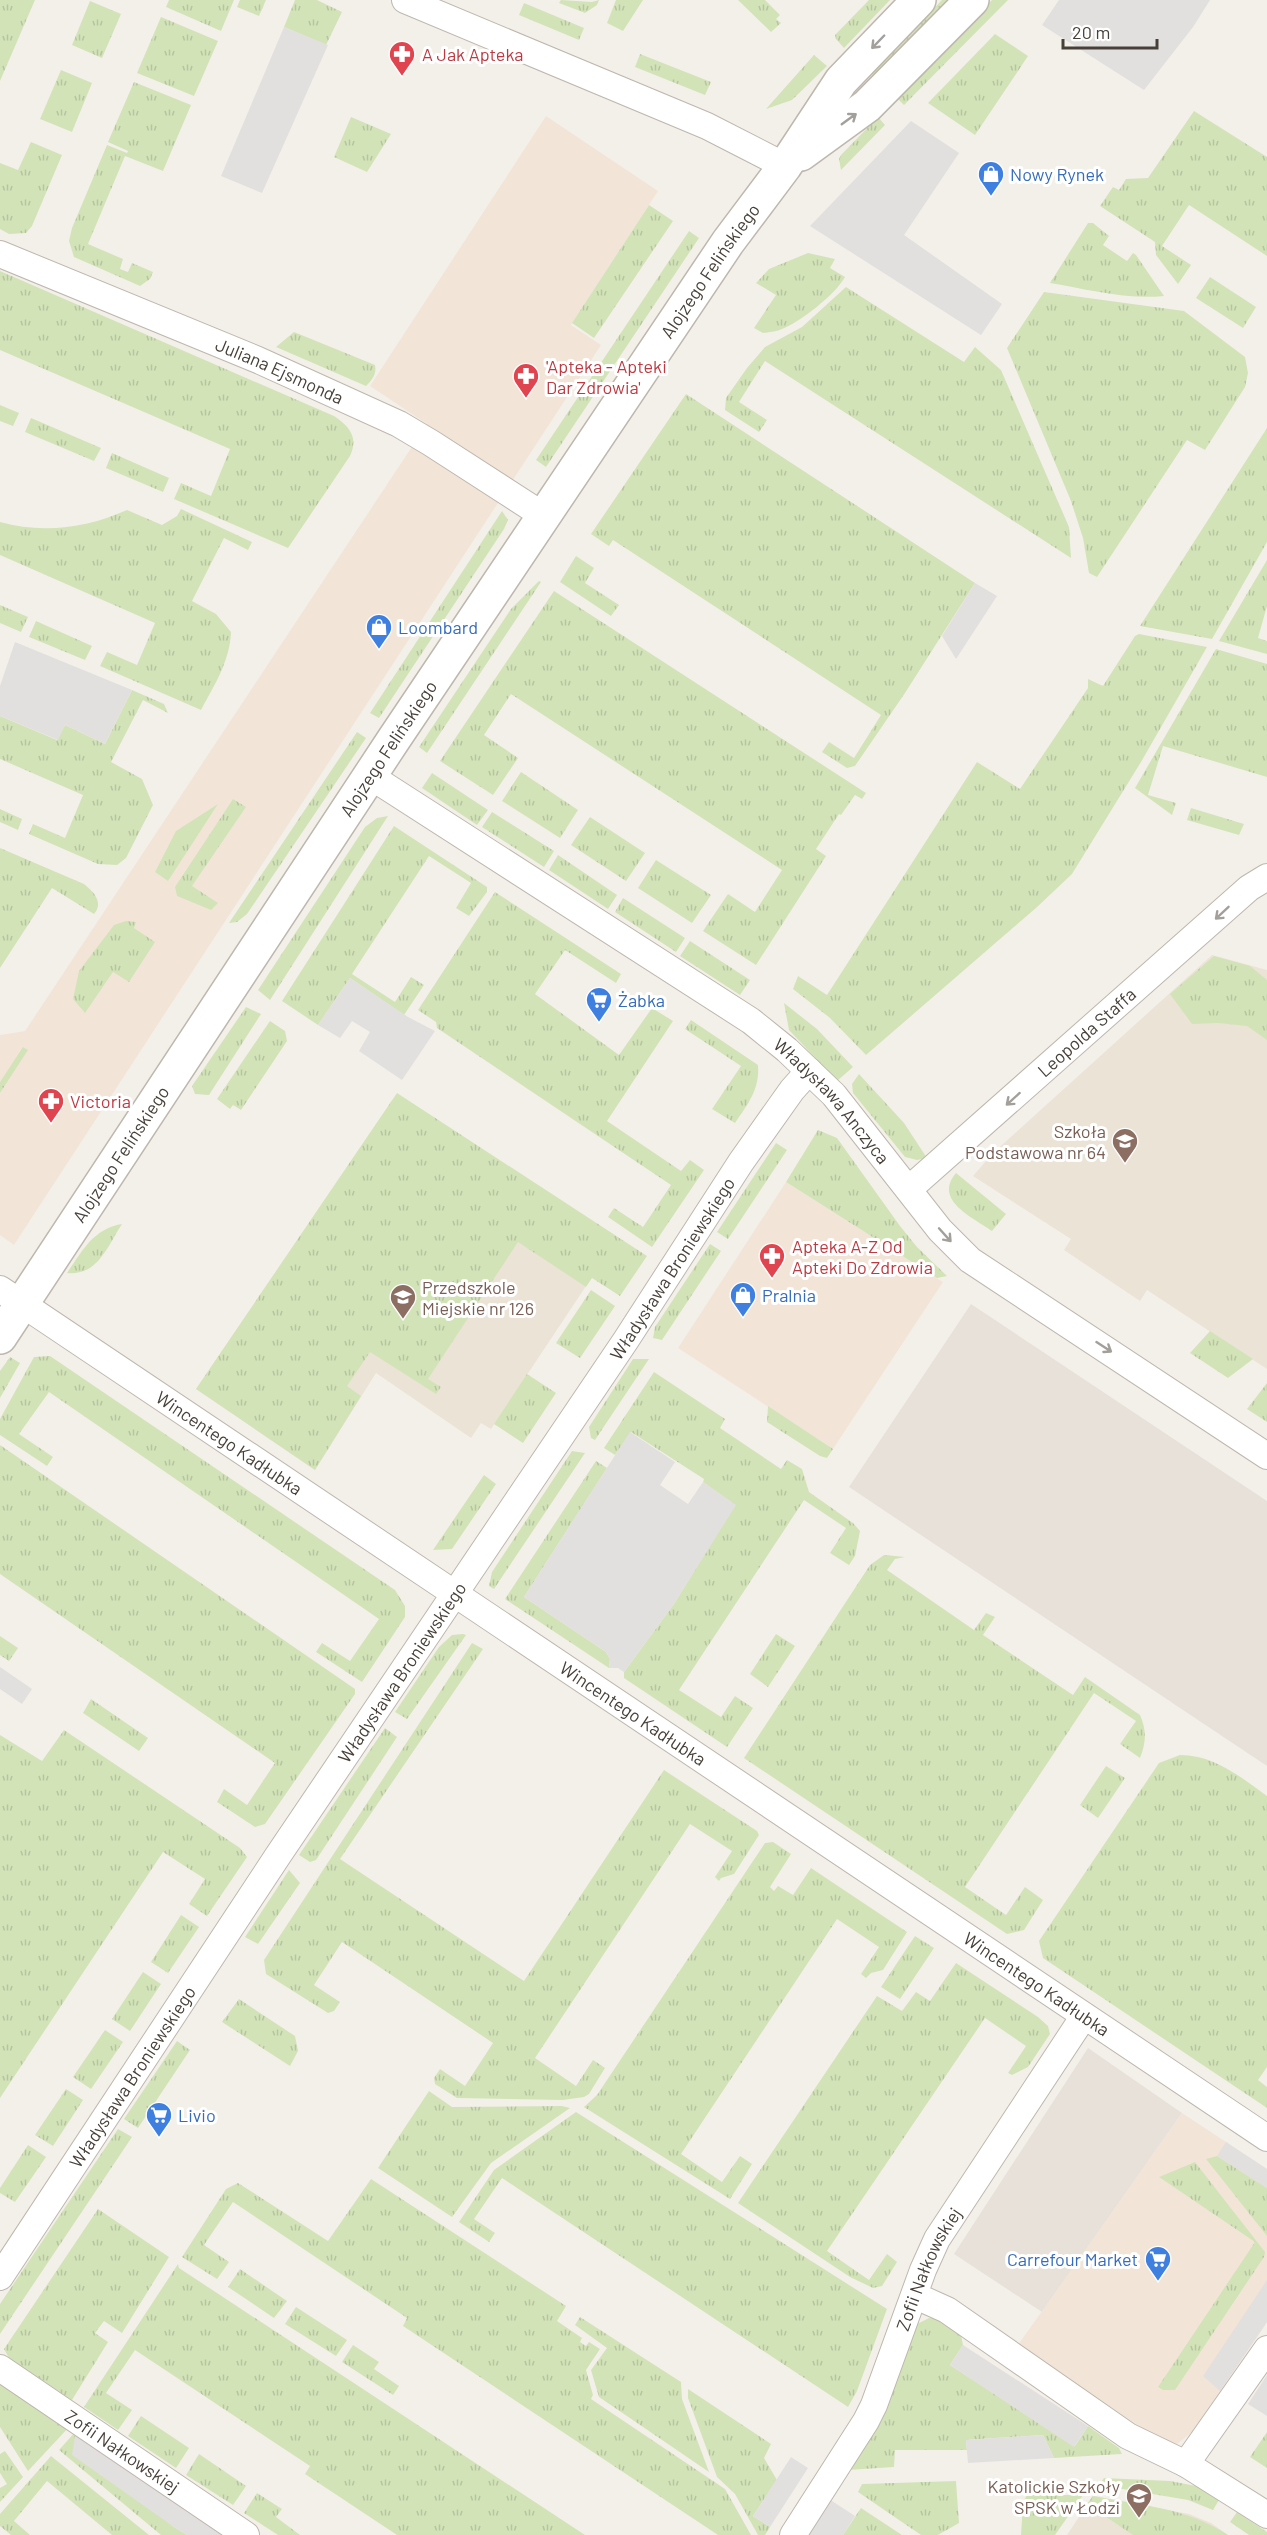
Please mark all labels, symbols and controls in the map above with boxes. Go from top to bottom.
scale bar [1063,12,1158,50]
text: 20 m [1072,21,1110,43]
one-way arrow [871,34,886,49]
pharmacy icon: A Jak Apteka [387,39,417,77]
place label: A Jak Apteka [422,43,524,65]
one-way arrow [841,113,857,125]
shop icon: Nowy Rynek [976,159,1006,197]
place label: Nowy Rynek [1010,163,1104,185]
street label: Alojzego Felińskiego [656,199,764,342]
street label: Juliana Ejsmonda [212,333,347,408]
place label: 'Apteka - Apteki Dar Zdrowia' [546,355,667,398]
pharmacy icon: 'Apteka - Apteki Dar Zdrowia' [511,361,541,399]
shop icon: Loombard [364,612,394,650]
place label: Loombard [398,616,478,638]
street label: Alojzego Felińskiego [335,676,441,821]
one-way arrow [1214,906,1229,920]
street label: Leopolda Staffa [1033,983,1140,1081]
supermarket icon: Żabka [584,985,614,1023]
place label: Żabka [618,989,665,1011]
street label: Władysława Anczyca [770,1033,895,1168]
street label: Alojzego Felińskiego [68,1082,173,1227]
pharmacy icon: Victoria [36,1086,66,1124]
place label: Victoria [70,1090,131,1112]
one-way arrow [1006,1092,1021,1106]
place label: Szkoła Podstawowa nr 64 [965,1120,1106,1163]
school or university icon: Szkoła Podstawowa nr 64 [1110,1126,1140,1164]
street label: Władysława Broniewskiego [605,1173,739,1364]
one-way arrow [938,1227,952,1242]
place label: Apteka A-Z Od Apteki Do Zdrowia [792,1235,933,1278]
pharmacy icon: Apteka A-Z Od Apteki Do Zdrowia [757,1241,787,1279]
place label: Przedszkole Miejskie nr 126 [422,1276,534,1319]
shop icon: Pralnia [728,1280,758,1318]
school or university icon: Przedszkole Miejskie nr 126 [388,1282,418,1320]
place label: Pralnia [762,1284,816,1306]
one-way arrow [1095,1341,1112,1353]
street label: Wincentego Kadłubka [152,1386,307,1499]
street label: Władysława Broniewskiego [333,1578,470,1767]
street label: Wincentego Kadłubka [556,1656,710,1770]
street label: Wincentego Kadłubka [959,1927,1114,2041]
street label: Władysława Broniewskiego [64,1982,200,2172]
supermarket icon: Livio [144,2100,174,2138]
place label: Livio [178,2104,216,2126]
street label: Zofii Nałkowskiej [891,2203,966,2333]
supermarket icon: Carrefour Market [1143,2244,1173,2282]
place label: Carrefour Market [1007,2248,1138,2270]
street label: Zofii Nałkowskiej [61,2405,184,2498]
place label: Katolickie Szkoły SPSK w Łodzi [987,2475,1120,2518]
school or university icon: Katolickie Szkoły SPSK w Łodzi [1124,2481,1154,2519]

